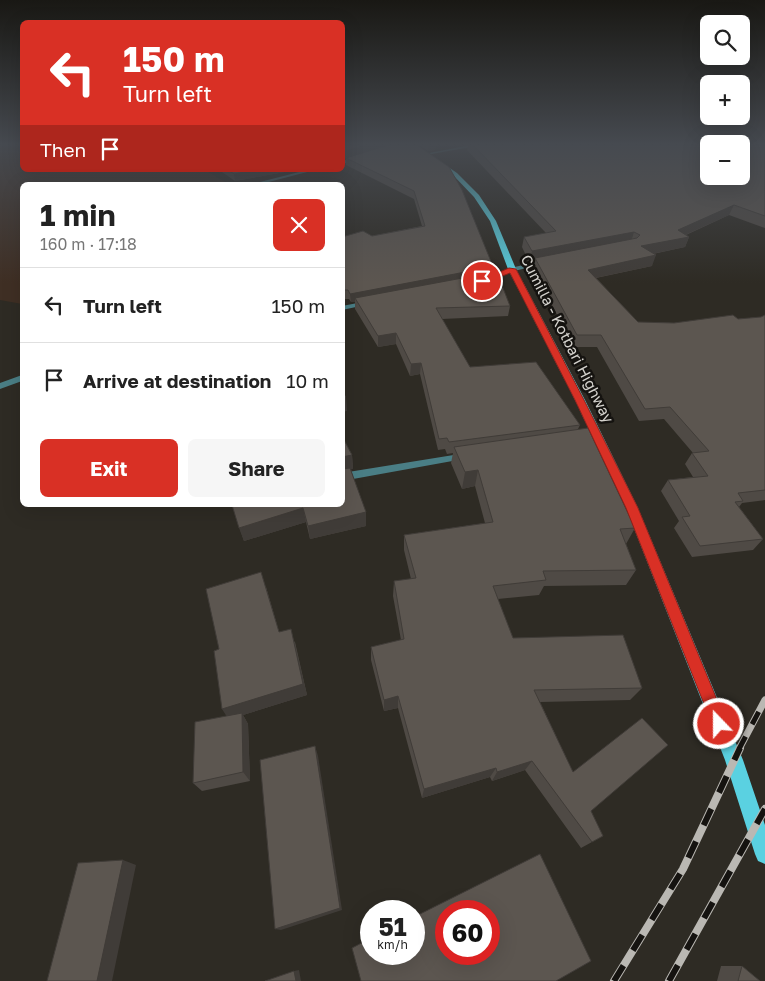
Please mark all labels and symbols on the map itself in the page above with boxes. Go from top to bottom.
street label: Cumilla - Kotbari Highway [518,251,618,426]
pin [461,260,503,302]
position arrow [692,697,744,749]
speed limit sign: 60 [435,900,500,965]

